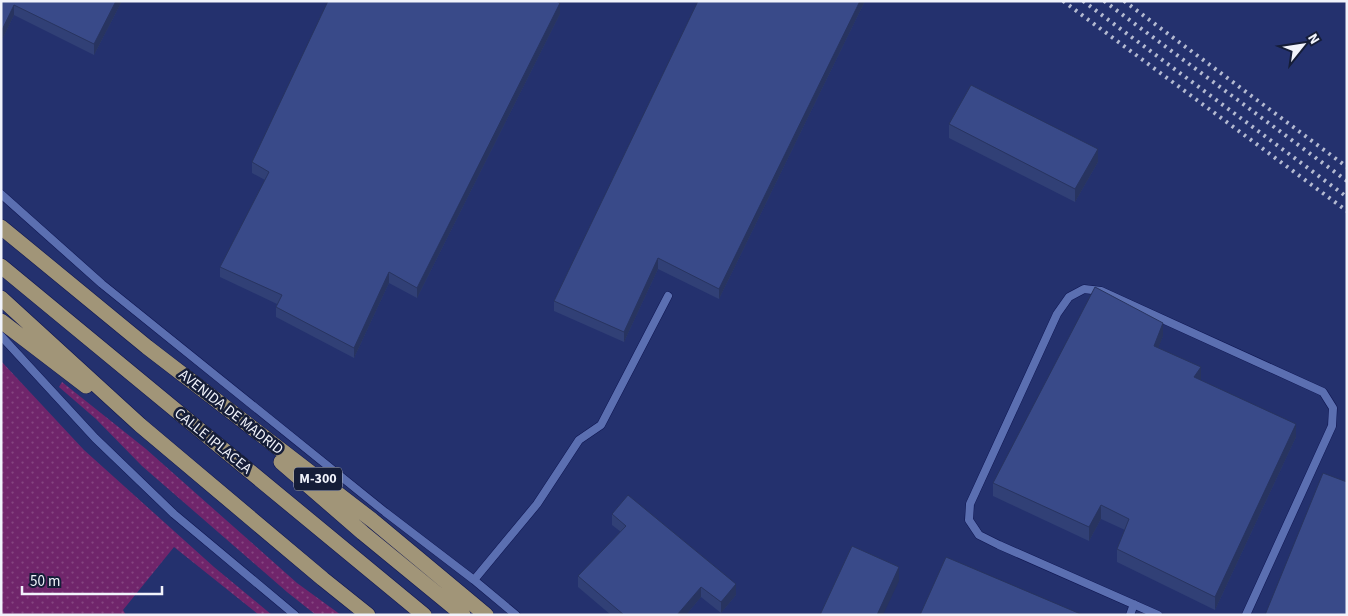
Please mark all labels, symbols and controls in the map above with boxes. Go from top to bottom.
north arrow [1278,20,1328,70]
text: N [1302,30,1324,48]
street label: AVENIDA DE MADRID [174,364,288,460]
street label: CALLE IPLACEA [170,403,257,479]
road number: M-300 [294,468,342,490]
scale bar [22,564,162,596]
text: 50 m [30,571,60,592]

